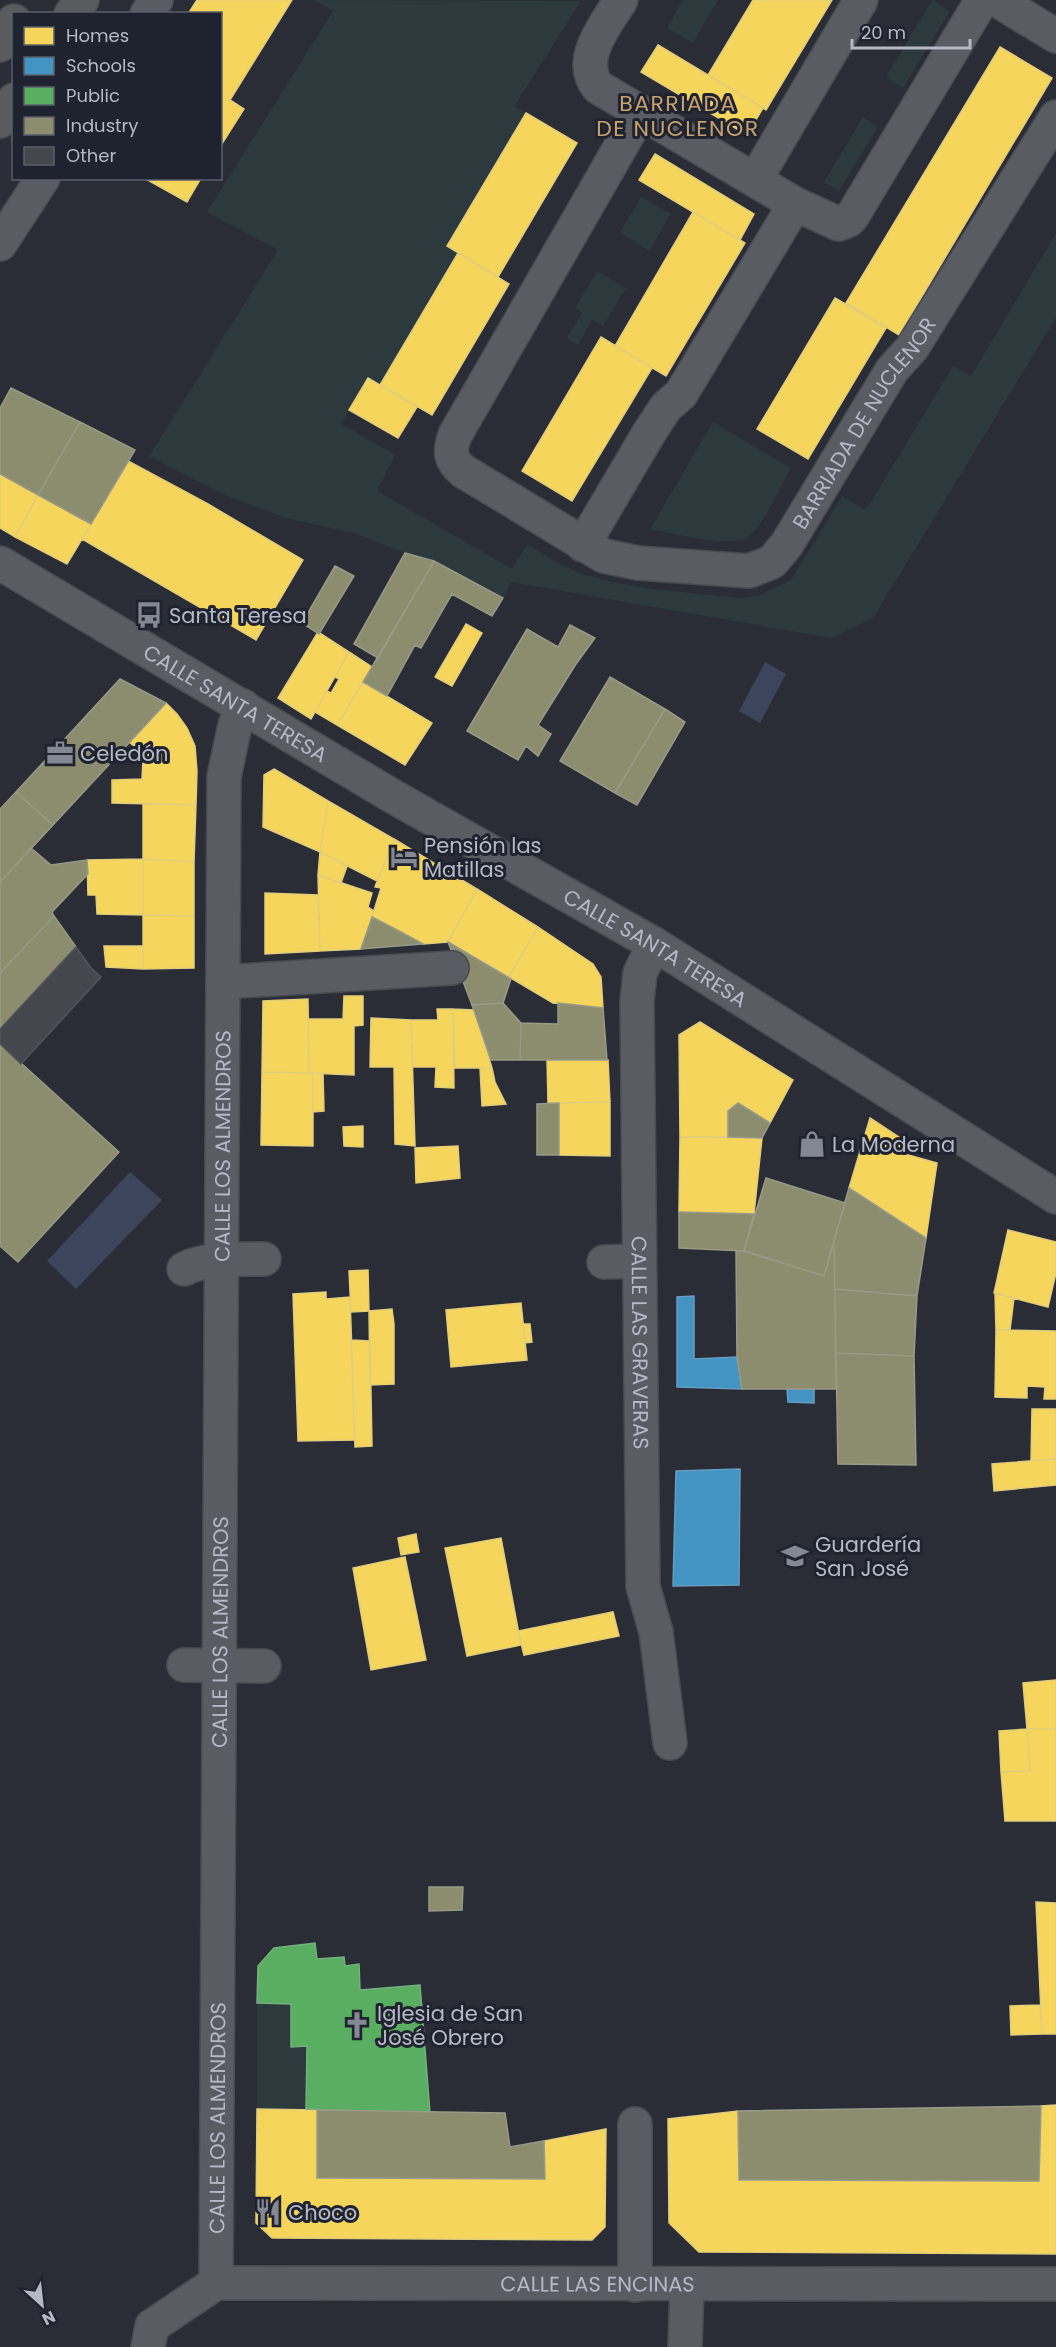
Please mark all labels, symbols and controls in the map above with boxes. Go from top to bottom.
legend [12,12,222,180]
scale bar [852,12,970,50]
text: 20 m [861,20,906,45]
text: Homes [66,23,129,48]
text: Schools [66,53,136,78]
text: Public [66,83,120,108]
district label: BARRIADA DE NUCLENOR [596,88,760,144]
text: Industry [66,113,138,138]
text: Other [66,143,116,168]
street label: BARRIADA DE NUCLENOR [785,311,942,534]
bus stop icon: Santa Teresa [134,600,164,630]
place label: Santa Teresa [169,601,307,630]
street label: CALLE SANTA TERESA [138,637,333,769]
office icon: Celedón [45,738,75,768]
place label: Celedón [80,739,169,768]
place label: Pensión las Matillas [424,831,542,884]
hotel icon: Pensión las Matillas [389,842,419,872]
street label: CALLE SANTA TERESA [558,881,753,1014]
street label: CALLE LOS ALMENDROS [207,1030,237,1262]
shop icon: La Moderna [797,1129,827,1159]
place label: La Moderna [832,1130,955,1159]
street label: CALLE LAS GRAVERAS [625,1236,656,1450]
street label: CALLE LOS ALMENDROS [204,1516,235,1748]
place label: Guardería San José [815,1530,921,1583]
school or university icon: Guardería San José [780,1541,810,1571]
place label: Iglesia de San José Obrero [377,1999,523,2052]
street label: CALLE LOS ALMENDROS [202,2002,232,2234]
church icon: Iglesia de San José Obrero [342,2010,372,2040]
restaurant icon: Choco [253,2197,283,2227]
place label: Choco [288,2198,357,2227]
street label: CALLE LAS ENCINAS [500,2269,695,2298]
north arrow [12,2275,72,2335]
text: N [38,2305,59,2331]

